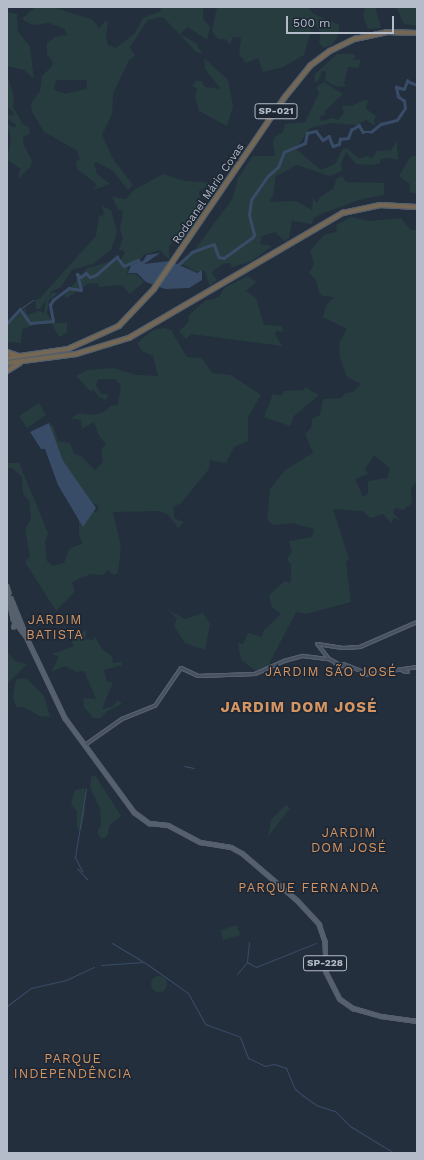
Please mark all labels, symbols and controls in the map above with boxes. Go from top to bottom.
scale bar [288,8,396,34]
text: 500 m [293,16,330,30]
road number: SP-021 [254,103,298,119]
street label: Rodoanel Mário Covas [170,141,248,247]
district label: JARDIM BATISTA [26,613,84,644]
district label: JARDIM SÃO JOSÉ [265,664,397,680]
district label: JARDIM DOM JOSÉ [220,699,378,717]
district label: JARDIM DOM JOSÉ [311,826,387,857]
district label: PARQUE FERNANDA [238,880,380,896]
road number: SP-228 [303,955,347,971]
district label: PARQUE INDEPENDÊNCIA [14,1052,132,1083]

